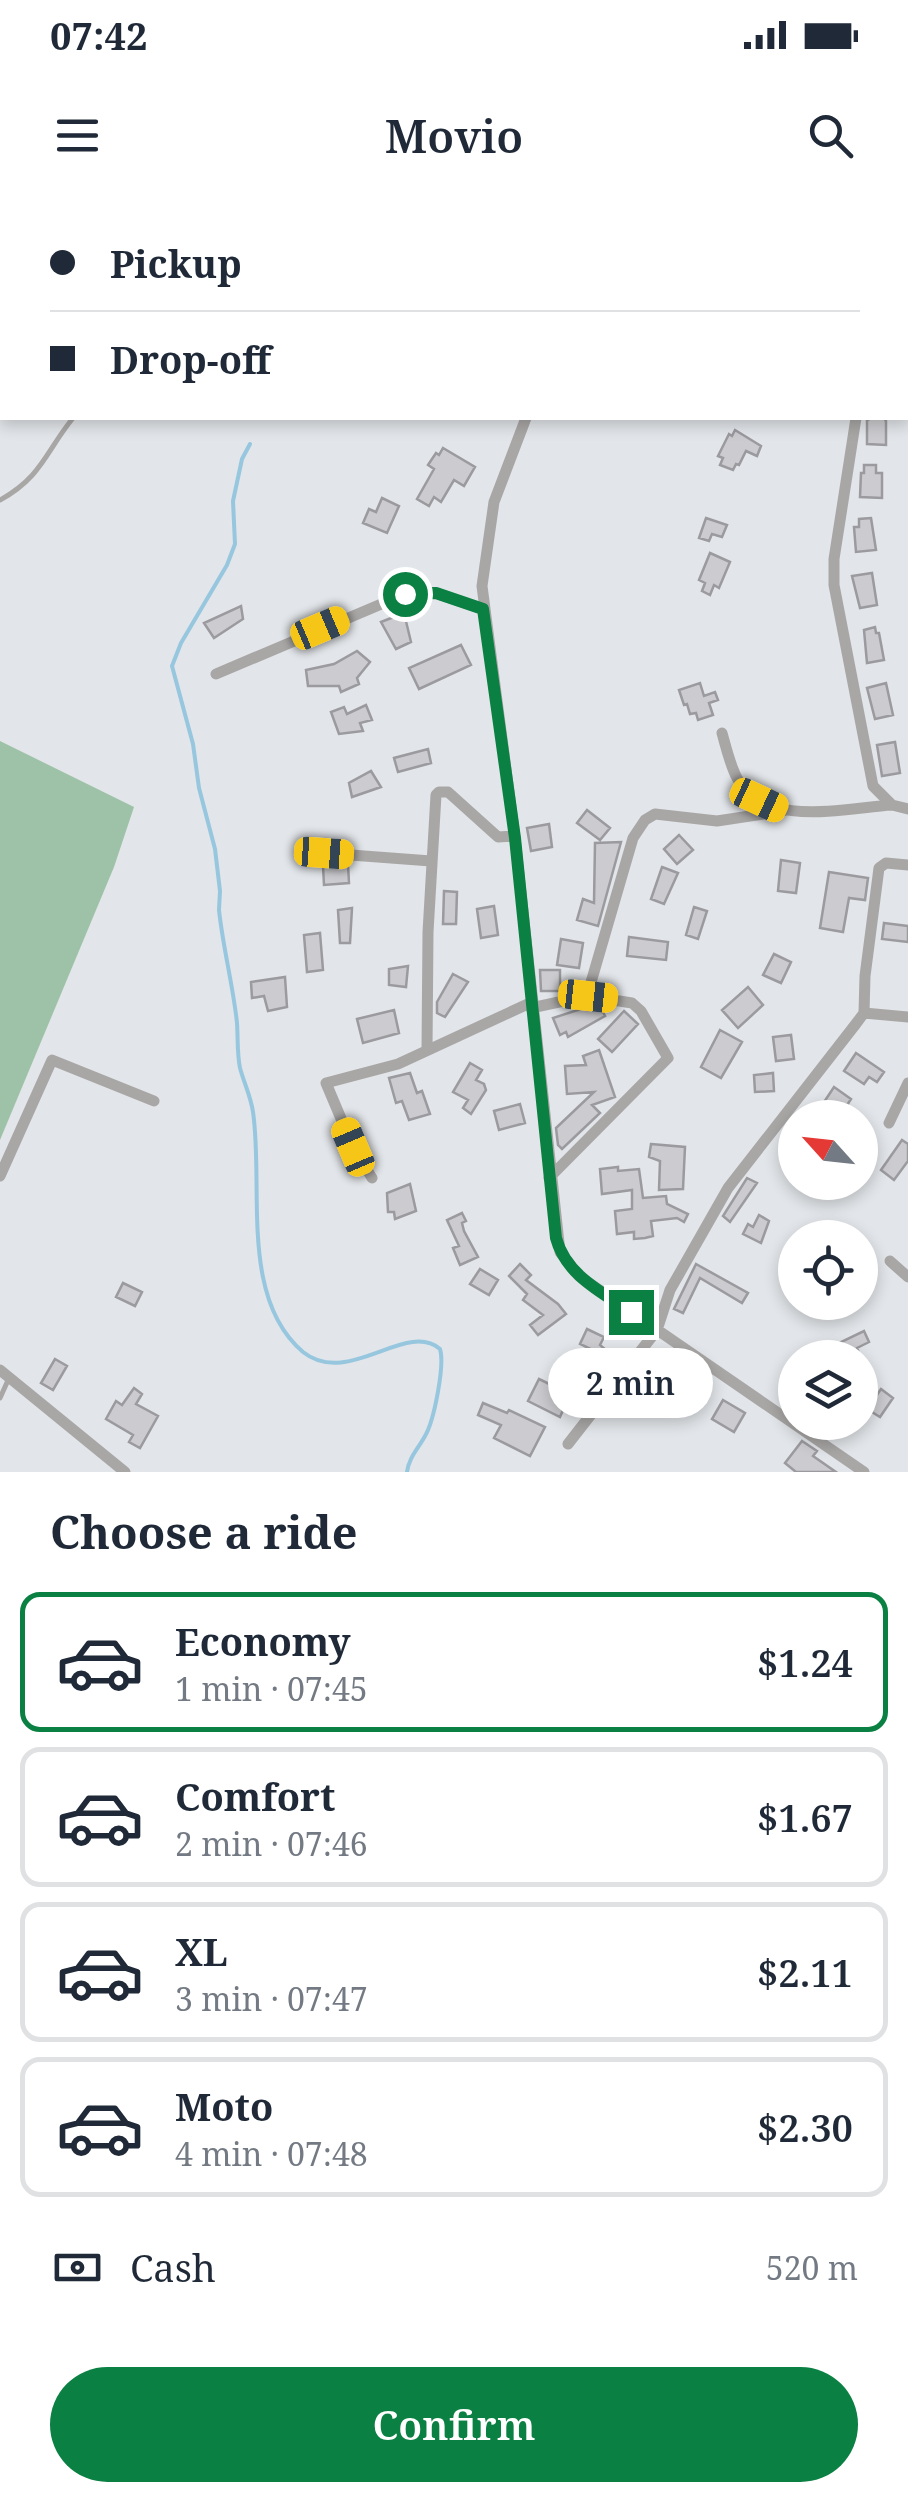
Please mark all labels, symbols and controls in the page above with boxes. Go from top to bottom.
text: 07:42 [50,9,147,61]
text: Movio [385,105,523,166]
icon: menu [50,108,105,163]
icon: search [803,108,858,163]
text: Pickup [110,237,242,289]
text: Drop-off [110,333,271,385]
route start [383,572,428,617]
car [287,602,353,654]
car [725,774,793,826]
car [293,836,355,870]
car [557,978,619,1014]
north arrow [778,1100,878,1200]
map controls [778,1100,878,1440]
car [327,1114,379,1180]
button: locate [778,1220,878,1320]
route end [609,1290,654,1335]
button: layers [778,1340,878,1440]
callout: 2 min [548,1347,714,1417]
text: 2 min [586,1361,675,1404]
text: Choose a ride [50,1501,358,1562]
text: Economy [175,1615,351,1667]
icon: car [55,1617,145,1707]
text: $1.24 [757,1636,853,1688]
text: 1 min · 07:45 [175,1667,368,1710]
text: Comfort [175,1770,335,1822]
icon: car [55,1772,145,1862]
text: $1.67 [757,1791,853,1843]
text: 2 min · 07:46 [175,1822,368,1865]
text: XL [175,1925,228,1977]
icon: car [55,1927,145,2017]
text: $2.11 [757,1946,853,1998]
text: 3 min · 07:47 [175,1977,368,2020]
text: Moto [175,2080,273,2132]
icon: car [55,2082,145,2172]
text: $2.30 [757,2101,853,2153]
text: 4 min · 07:48 [175,2132,368,2175]
icon: cash [50,2240,105,2295]
text: Cash [130,2241,216,2293]
text: 520 m [766,2246,858,2289]
button: Confirm [50,2367,858,2482]

